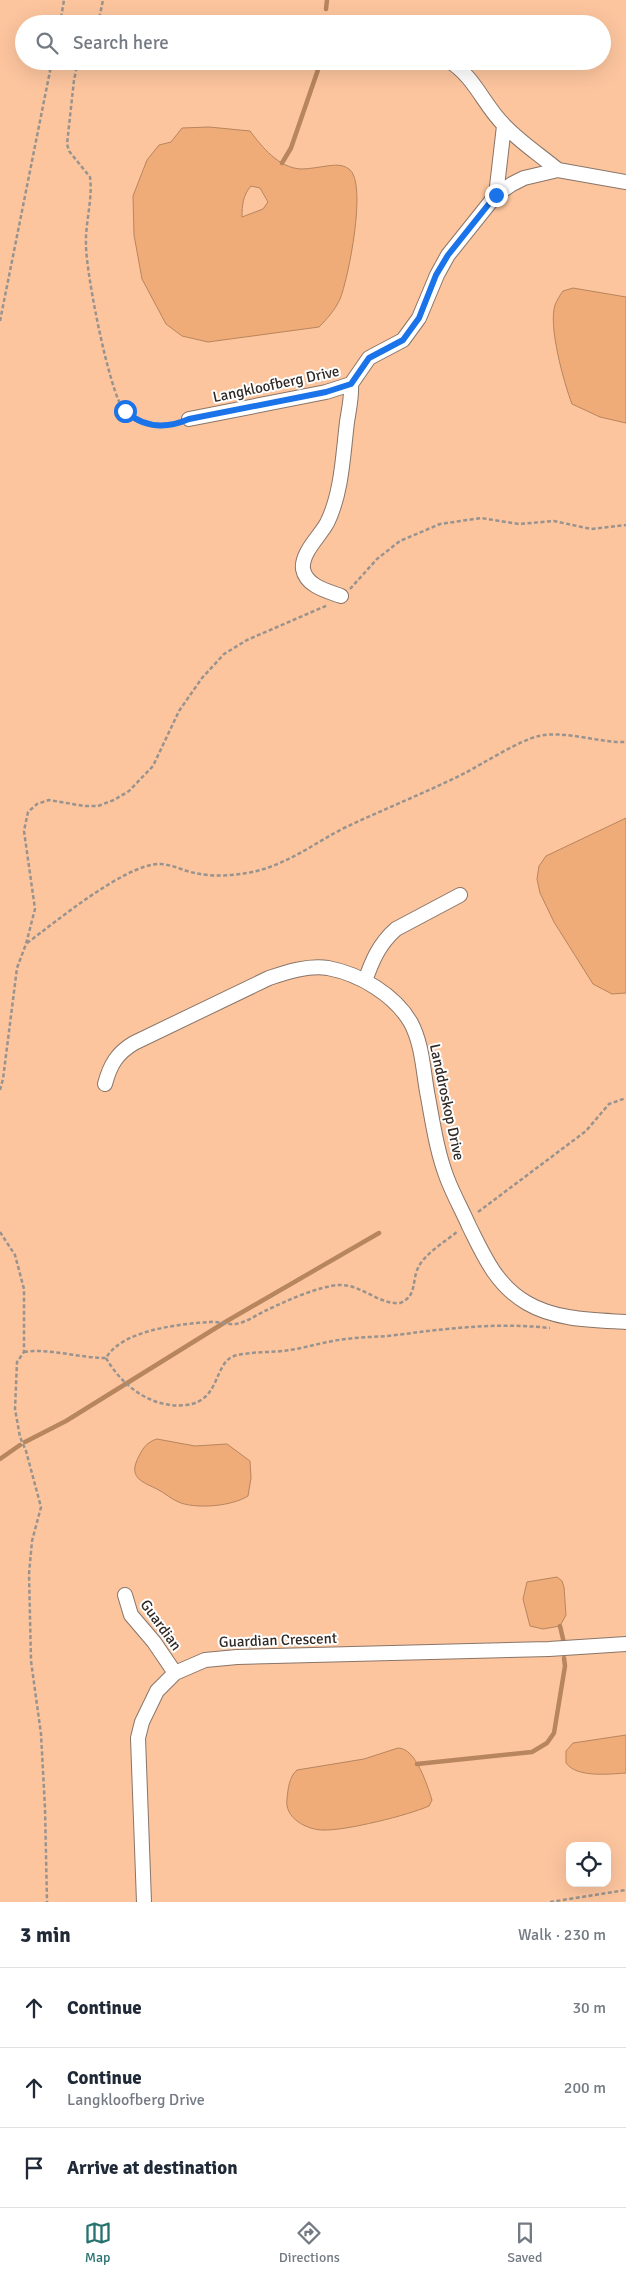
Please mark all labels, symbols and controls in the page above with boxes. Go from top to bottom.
search box [15,15,611,70]
icon: search [33,29,61,57]
text: Search here [73,31,169,55]
route end [485,184,508,207]
street label: Langkloofberg Drive [211,362,341,406]
route start [114,400,137,423]
street label: Landdroskop Drive [426,1042,468,1162]
street label: Guardian [136,1596,186,1654]
street label: Guardian Crescent [219,1629,337,1651]
map controls [566,1842,611,1887]
button: locate [566,1842,611,1887]
text: 3 min [20,1922,71,1948]
text: Walk · 230 m [518,1925,606,1945]
icon: ahead [20,1994,48,2022]
text: Continue [67,1996,142,2020]
text: 30 m [572,1998,606,2018]
text: Continue [67,2066,142,2090]
icon: ahead [20,2074,48,2102]
text: 200 m [564,2078,606,2098]
text: Langkloofberg Drive [67,2090,205,2110]
icon: arrive [20,2154,48,2182]
text: Arrive at destination [67,2156,238,2180]
tab: Map [84,2219,112,2266]
tab: Directions [279,2219,340,2266]
tab: Saved [507,2219,542,2266]

